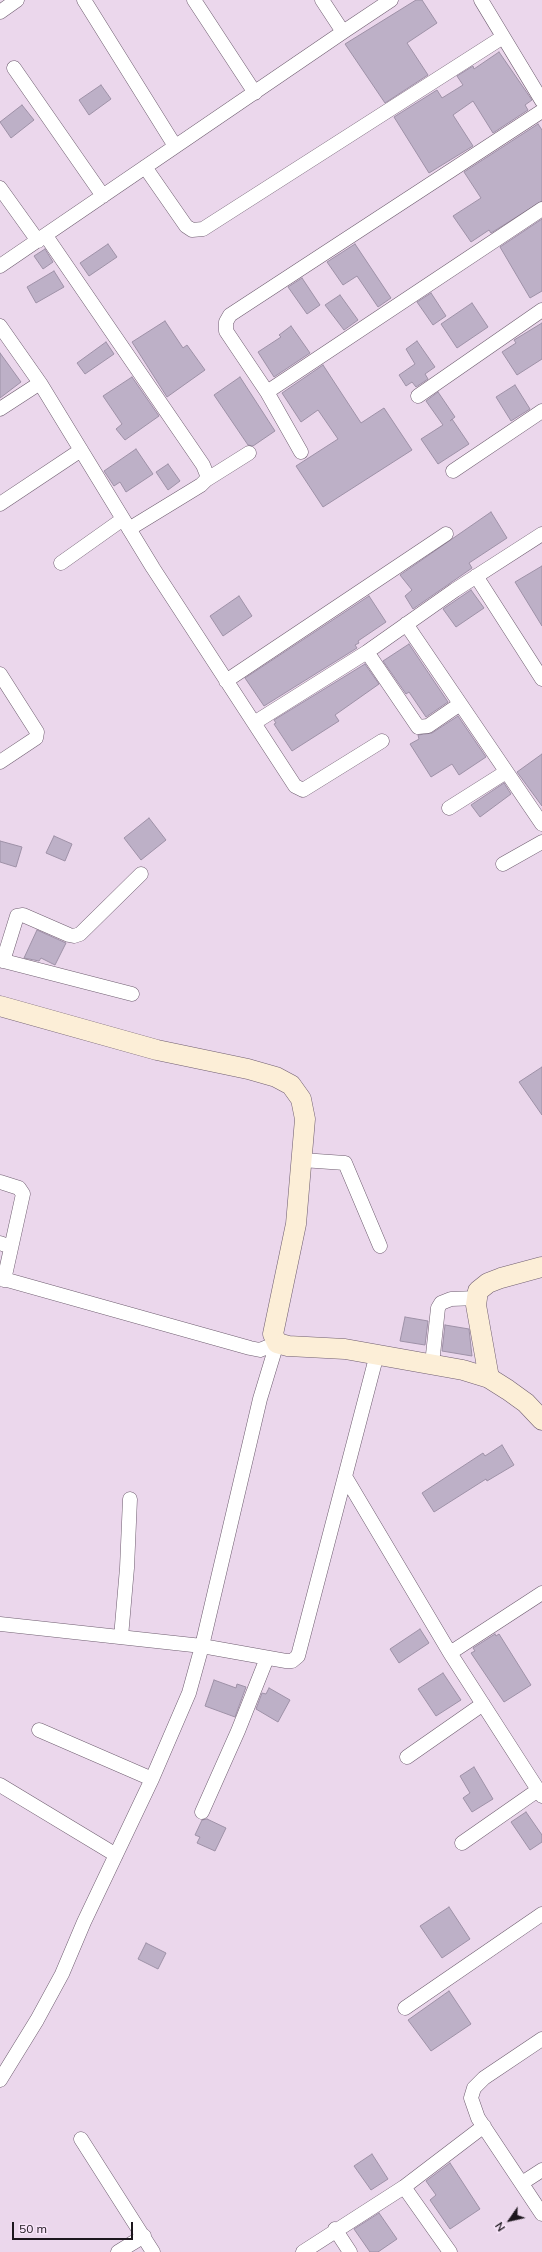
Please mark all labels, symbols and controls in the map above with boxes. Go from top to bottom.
north arrow [490,2200,530,2240]
scale bar [14,2214,135,2240]
text: N [492,2219,508,2234]
text: 50 m [19,2221,47,2236]

